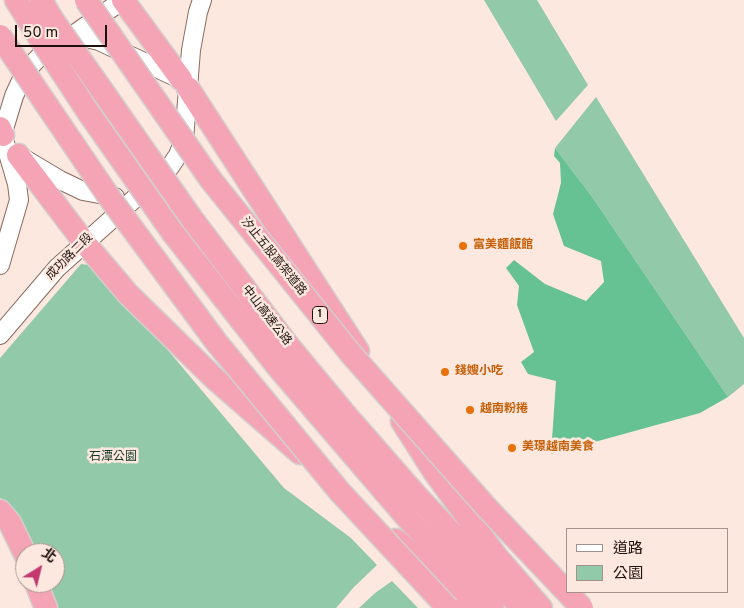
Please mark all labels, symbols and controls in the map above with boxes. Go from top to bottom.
scale bar [18,15,110,47]
text: 50 m [23,24,58,43]
street label: 汐止五股高架道路 [237,215,309,299]
street label: 成功路二段 [44,231,96,283]
place label: 富美麵飯館 [473,239,533,253]
marker: 富美麵飯館 [457,240,469,252]
street label: 中山高速公路 [238,283,294,349]
road number: 1 [312,306,328,324]
place label: 錢嫂小吃 [455,365,503,379]
marker: 錢嫂小吃 [439,366,451,378]
place label: 越南粉捲 [480,403,528,417]
marker: 越南粉捲 [464,404,476,416]
place label: 美璟越南美食 [522,441,594,455]
marker: 美璟越南美食 [506,442,518,454]
park label: 石潭公園 [89,451,137,465]
legend [566,528,729,593]
text: 道路 [613,540,643,559]
north arrow [15,543,65,593]
text: 北 [38,545,59,567]
text: 公園 [613,565,643,584]

